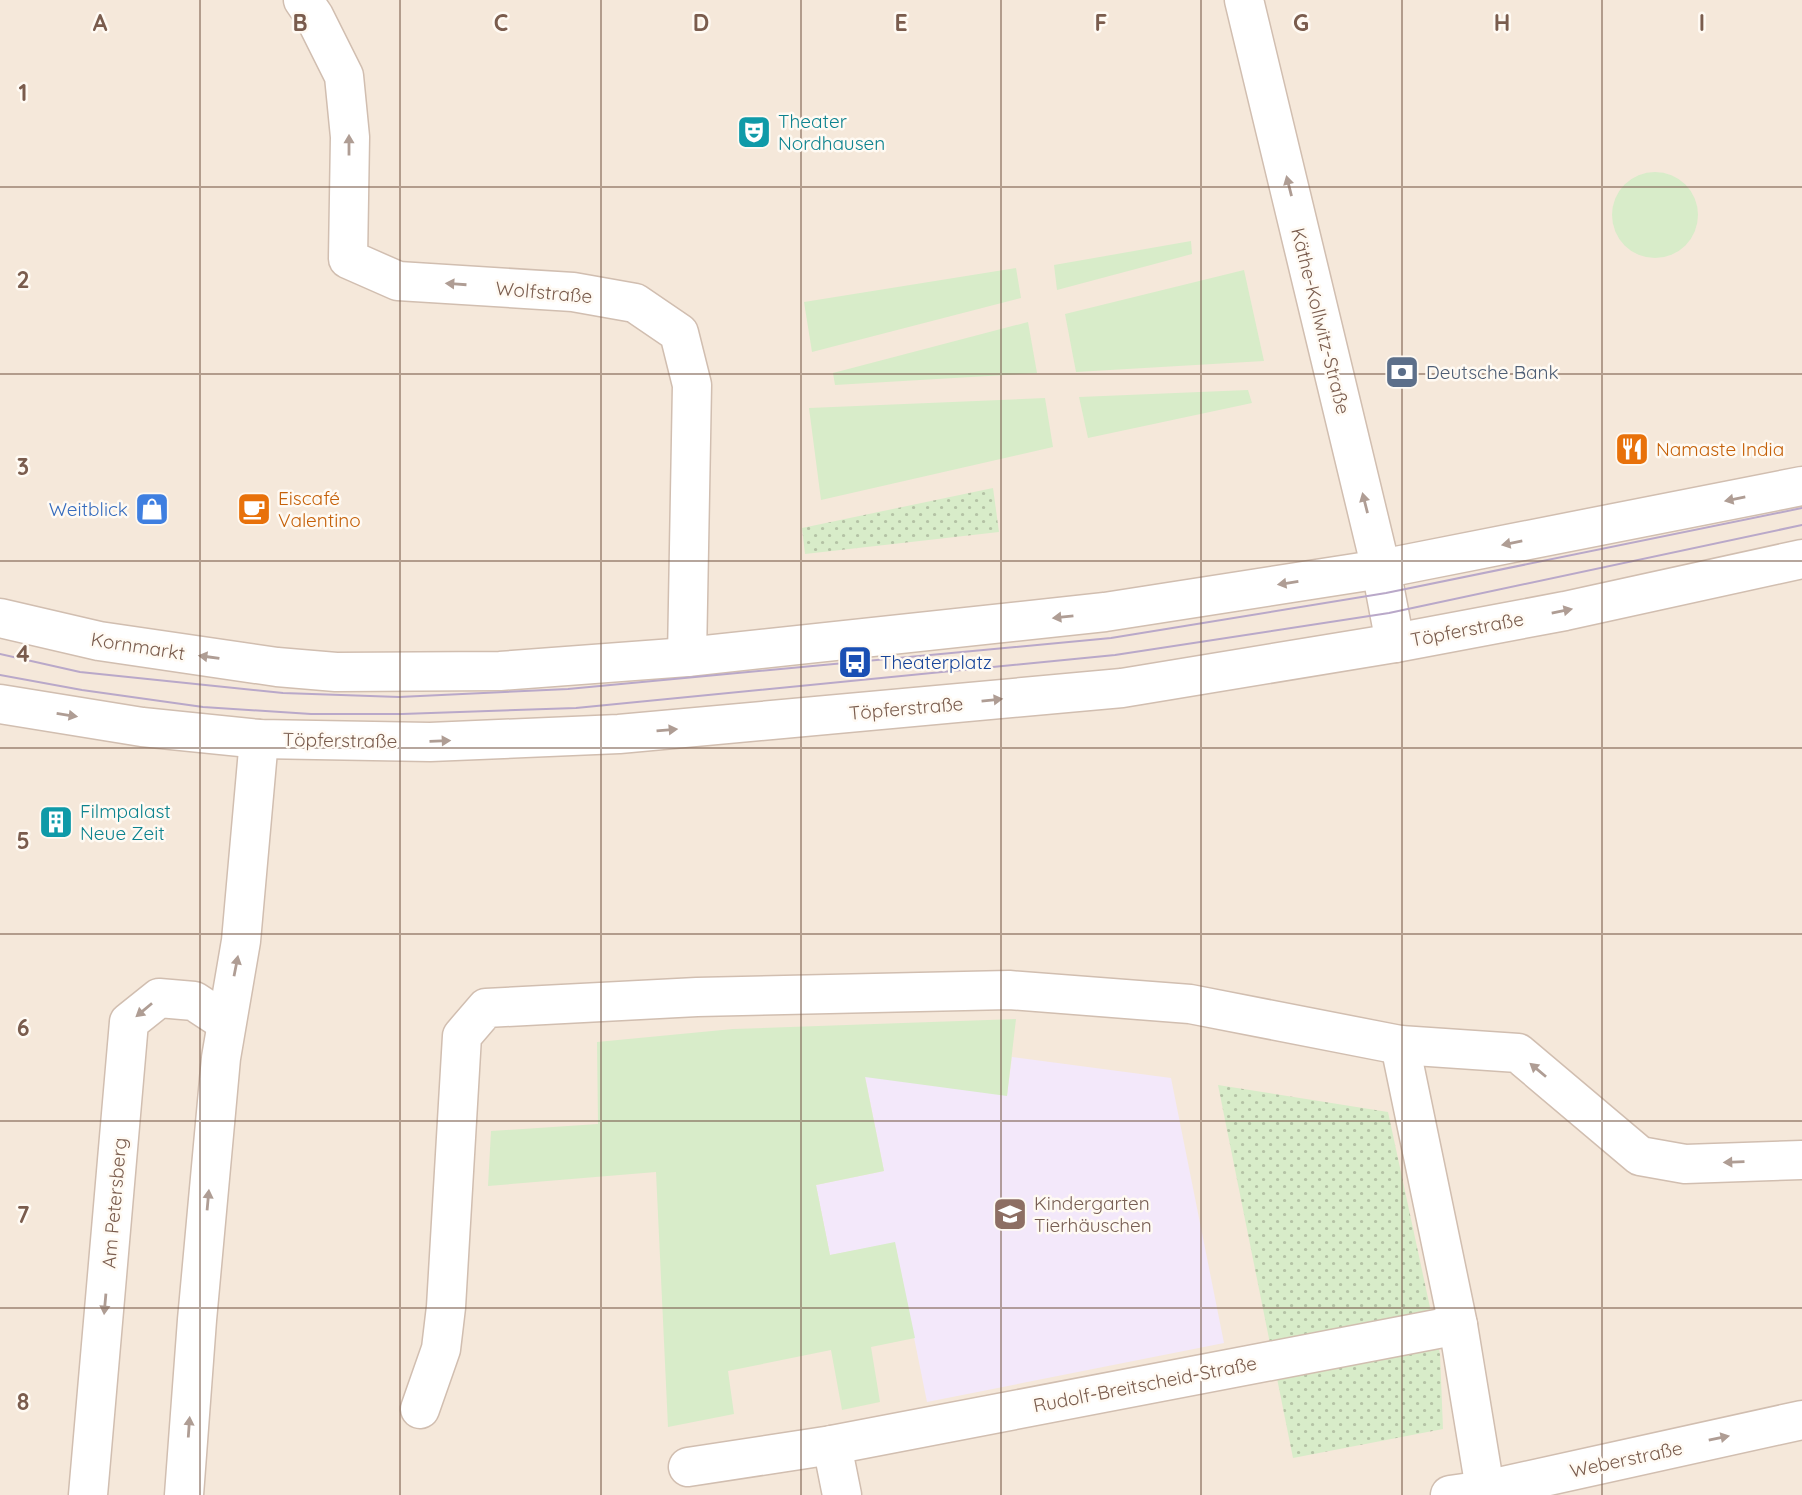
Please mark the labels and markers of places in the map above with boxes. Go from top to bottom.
place label: Theater Nordhausen [778,109,885,155]
theatre icon: Theater Nordhausen [735,113,773,151]
bank icon: Deutsche Bank [1383,353,1421,391]
place label: Deutsche Bank [1426,360,1559,384]
restaurant icon: Namaste India [1613,430,1651,468]
place label: Namaste India [1656,437,1784,461]
place label: Eiscafé Valentino [278,486,361,532]
shop icon: Weitblick [133,490,171,528]
cafe icon: Eiscafé Valentino [235,490,273,528]
place label: Weitblick [49,497,128,521]
bus stop icon: Theaterplatz [836,643,874,681]
place label: Theaterplatz [880,650,992,674]
place label: Filmpalast Neue Zeit [80,799,171,845]
building icon: Filmpalast Neue Zeit [37,803,75,841]
place label: Kindergarten Tierhäuschen [1034,1191,1152,1237]
school or university icon: Kindergarten Tierhäuschen [991,1195,1029,1233]

